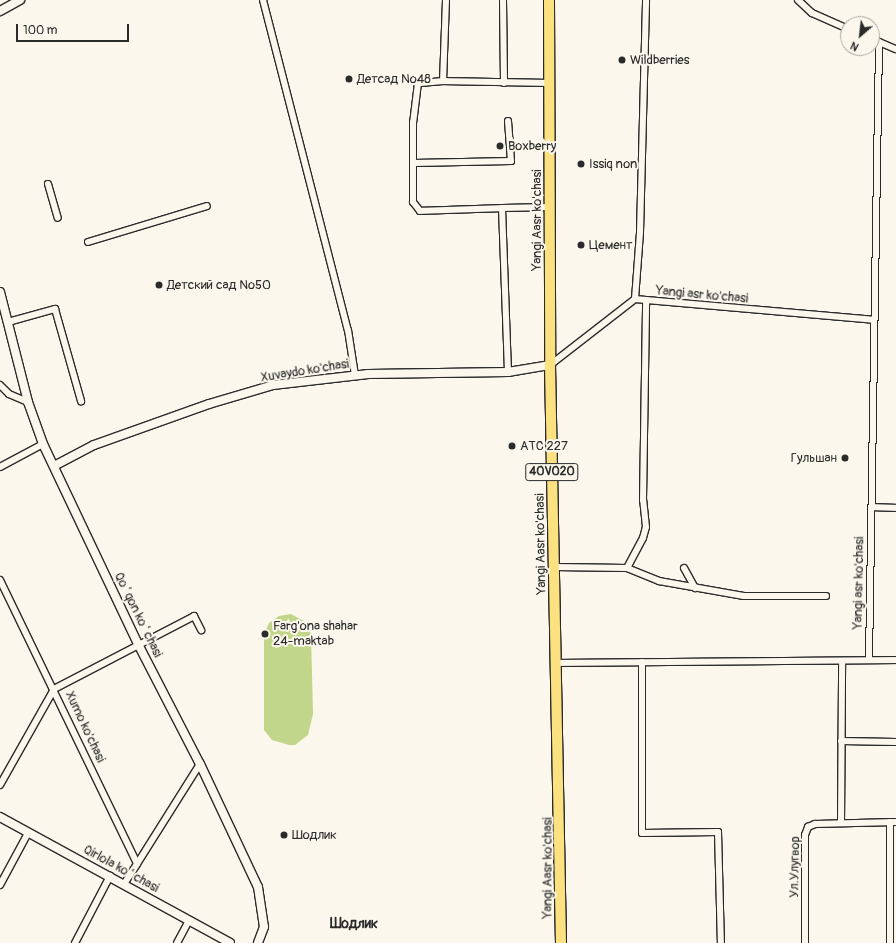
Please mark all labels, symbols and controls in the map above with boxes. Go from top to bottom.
scale bar [18,16,131,42]
north arrow [840,16,880,56]
text: 100 m [23,23,57,38]
text: N [848,39,861,54]
place label: Wildberries [630,52,689,68]
marker: Wildberries [617,55,627,65]
place label: Детсад №48 [357,71,431,87]
marker: Детсад №48 [344,74,354,84]
place label: Boxberry [508,138,556,154]
marker: Boxberry [495,141,505,151]
place label: Issiq non [589,156,637,172]
marker: Issiq non [576,159,586,169]
street label: Yangi Aasr ko'chasi [529,169,545,271]
place label: Цемент [589,237,633,253]
marker: Цемент [576,240,586,250]
place label: Детский сад №50 [167,277,271,293]
marker: Детский сад №50 [154,280,164,290]
street label: Yangi asr ko'chasi [655,283,749,307]
street label: Xuvaydo ko'chasi [260,356,350,386]
place label: АТС 227 [520,438,568,454]
marker: АТС 227 [507,441,517,451]
place label: Гульшан [791,450,837,466]
marker: Гульшан [840,453,850,463]
road number: 40V020 [525,462,579,482]
street label: Yangi Aasr ko'chasi [532,493,550,595]
street label: Yangi asr ko'chasi [850,536,868,630]
street label: Qoʻqon koʻchasi [111,570,165,660]
place label: Farg'ona shahar 24-maktab [273,619,358,650]
marker: Farg'ona shahar 24-maktab [260,629,270,639]
street label: Xumo ko'chasi [62,689,108,765]
street label: Yangi Aasr ko'chasi [540,817,556,919]
place label: Шодлик [292,827,337,843]
marker: Шодлик [279,830,289,840]
street label: Ул.Улугвор [787,836,803,898]
street label: Qirlola koʻchasi [80,842,162,896]
district label: Шодлик [330,916,378,932]

